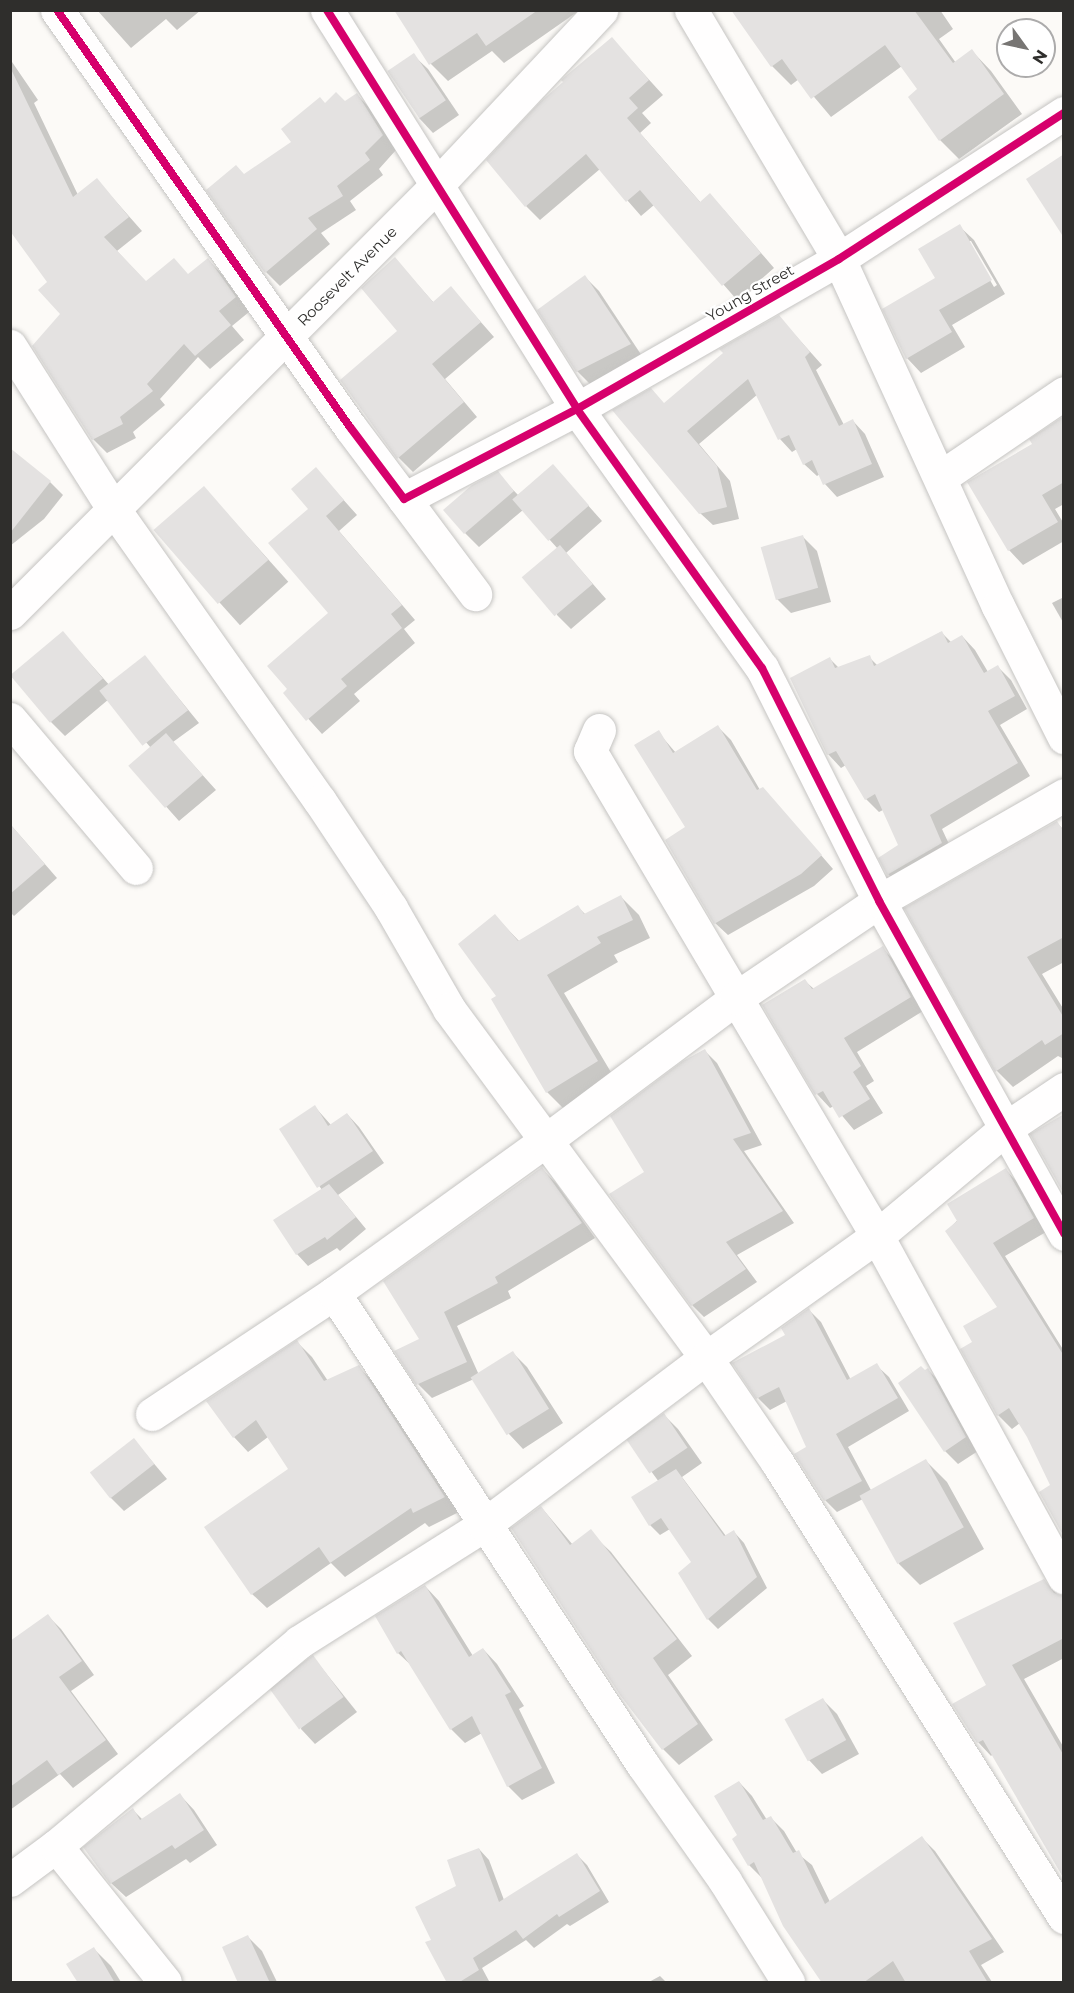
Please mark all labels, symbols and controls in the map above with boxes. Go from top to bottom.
north arrow [996,18,1056,78]
text: N [1028,46,1051,68]
street label: Roosevelt Avenue [293,222,401,330]
street label: Young Street [703,261,797,325]

